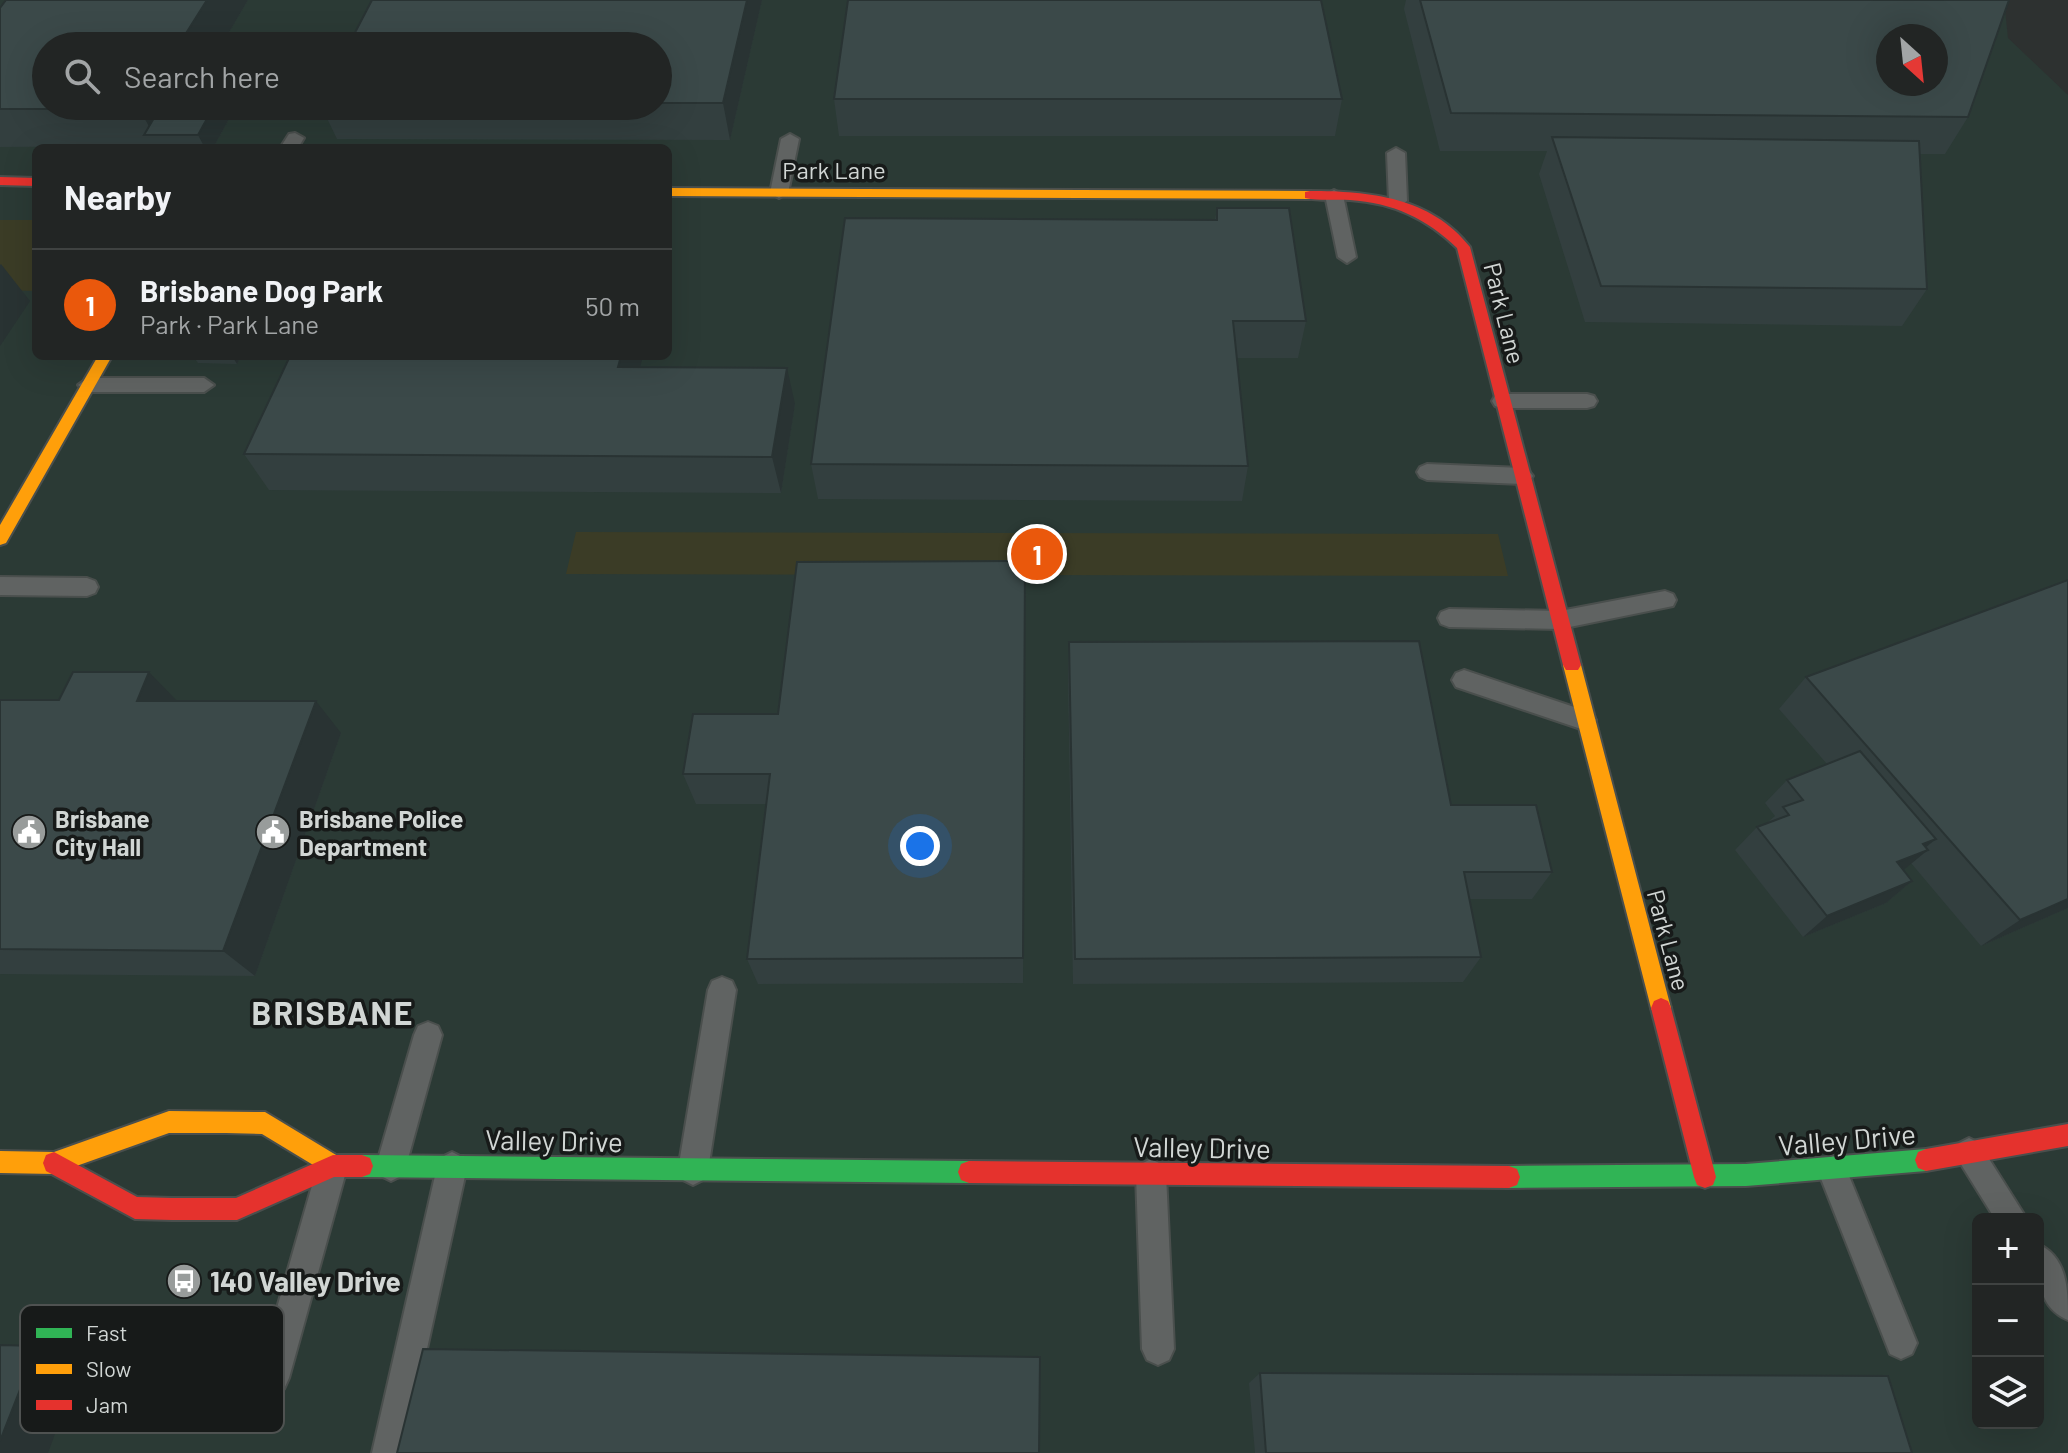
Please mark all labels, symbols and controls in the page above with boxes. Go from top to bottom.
north arrow [1876,24,1948,96]
search box [32,32,672,120]
icon: search [60,54,104,98]
text: Search here [124,58,280,94]
street label: Park Lane [782,155,886,184]
text: Nearby [64,176,172,217]
street label: Park Lane [1478,259,1532,367]
text: Brisbane Dog Park [140,272,383,308]
text: 1 [85,290,95,321]
text: 50 m [585,290,640,321]
text: Park · Park Lane [140,308,319,339]
pin: 1 [1011,524,1063,584]
place label: Brisbane City Hall [55,804,150,861]
place label: Brisbane Police Department [299,804,463,861]
public building icon: Brisbane City Hall [10,813,48,851]
public building icon: Brisbane Police Department [254,813,292,851]
your location [900,826,940,866]
street label: Park Lane [1642,886,1696,994]
district label: BRISBANE [252,993,414,1031]
street label: Valley Drive [1777,1116,1917,1162]
street label: Valley Drive [485,1122,623,1158]
street label: Valley Drive [1133,1129,1271,1165]
map controls [1972,1213,2044,1429]
button: + [1972,1213,2044,1285]
bus stop icon: 140 Valley Drive [165,1262,203,1300]
place label: 140 Valley Drive [210,1264,401,1298]
button: − [1972,1285,2044,1357]
legend [20,1305,284,1433]
text: Fast [86,1319,128,1345]
text: Slow [86,1355,131,1381]
button: layers [1972,1357,2044,1429]
text: Jam [86,1391,128,1417]

